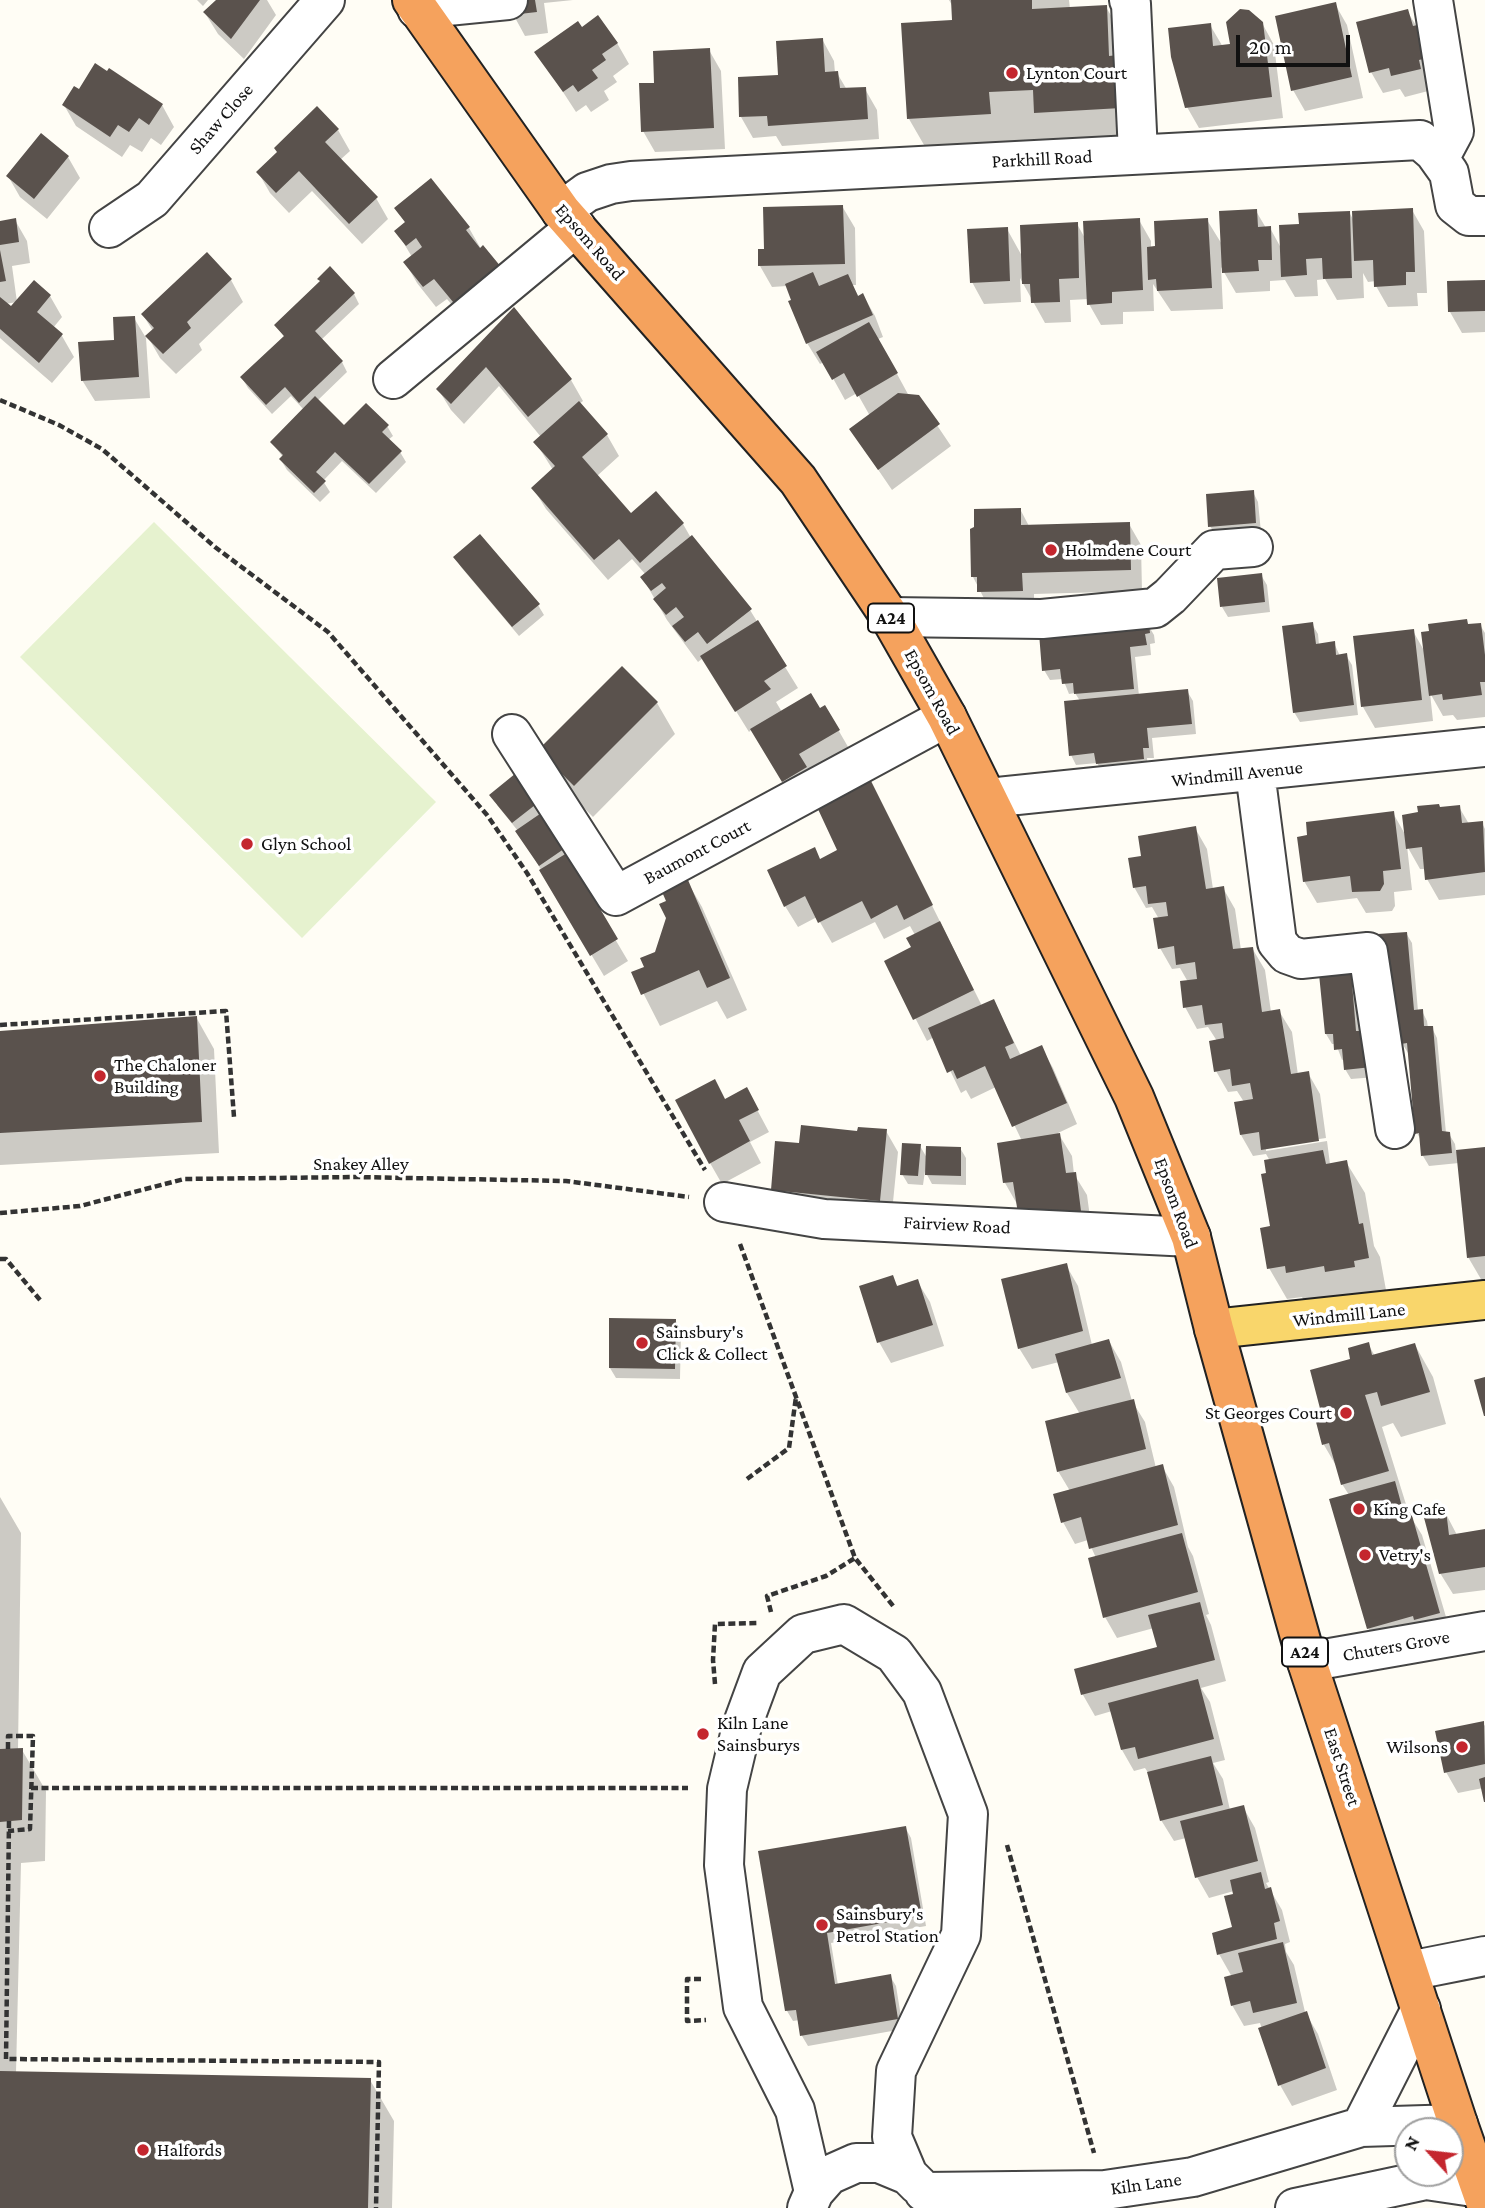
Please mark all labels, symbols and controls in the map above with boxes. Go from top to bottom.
scale bar [1240,21,1354,65]
text: 20 m [1249,35,1292,59]
place label: Lynton Court [1026,62,1127,84]
marker: Lynton Court [1004,65,1020,81]
street label: Shaw Close [184,79,258,159]
street label: Parkhill Road [991,145,1093,173]
street label: Epsom Road [550,199,630,285]
place label: Holmdene Court [1065,539,1191,561]
marker: Holmdene Court [1043,542,1059,558]
road number: A24 [868,604,914,632]
street label: Epsom Road [899,645,965,739]
street label: Windmill Avenue [1170,756,1304,792]
street label: Baumont Court [640,814,754,890]
place label: Glyn School [261,833,351,855]
marker: Glyn School [239,836,255,852]
place label: The Chaloner Building [114,1054,216,1098]
marker: The Chaloner Building [92,1068,108,1084]
street label: Snakey Alley [313,1153,409,1175]
street label: Epsom Road [1149,1155,1203,1251]
street label: Fairview Road [903,1211,1011,1239]
street label: Windmill Lane [1292,1298,1406,1332]
place label: Sainsbury's Click & Collect [656,1321,767,1365]
marker: Sainsbury's Click & Collect [634,1335,650,1351]
place label: St Georges Court [1205,1402,1332,1424]
marker: St Georges Court [1338,1405,1354,1421]
place label: King Cafe [1373,1498,1446,1520]
marker: King Cafe [1351,1501,1367,1517]
place label: Vetry's [1379,1544,1431,1566]
marker: Vetry's [1357,1547,1373,1563]
street label: Chuters Grove [1341,1625,1451,1667]
road number: A24 [1282,1638,1328,1666]
place label: Kiln Lane Sainsburys [717,1712,800,1756]
street label: East Street [1319,1725,1365,1809]
marker: Kiln Lane Sainsburys [695,1726,711,1742]
place label: Wilsons [1386,1736,1448,1758]
marker: Wilsons [1454,1739,1470,1755]
place label: Sainsbury's Petrol Station [836,1903,939,1947]
marker: Sainsbury's Petrol Station [814,1917,830,1933]
north arrow [1394,2117,1464,2187]
text: N [1399,2133,1424,2154]
place label: Halfords [157,2139,222,2161]
marker: Halfords [135,2142,151,2158]
street label: Kiln Lane [1109,2168,1183,2200]

